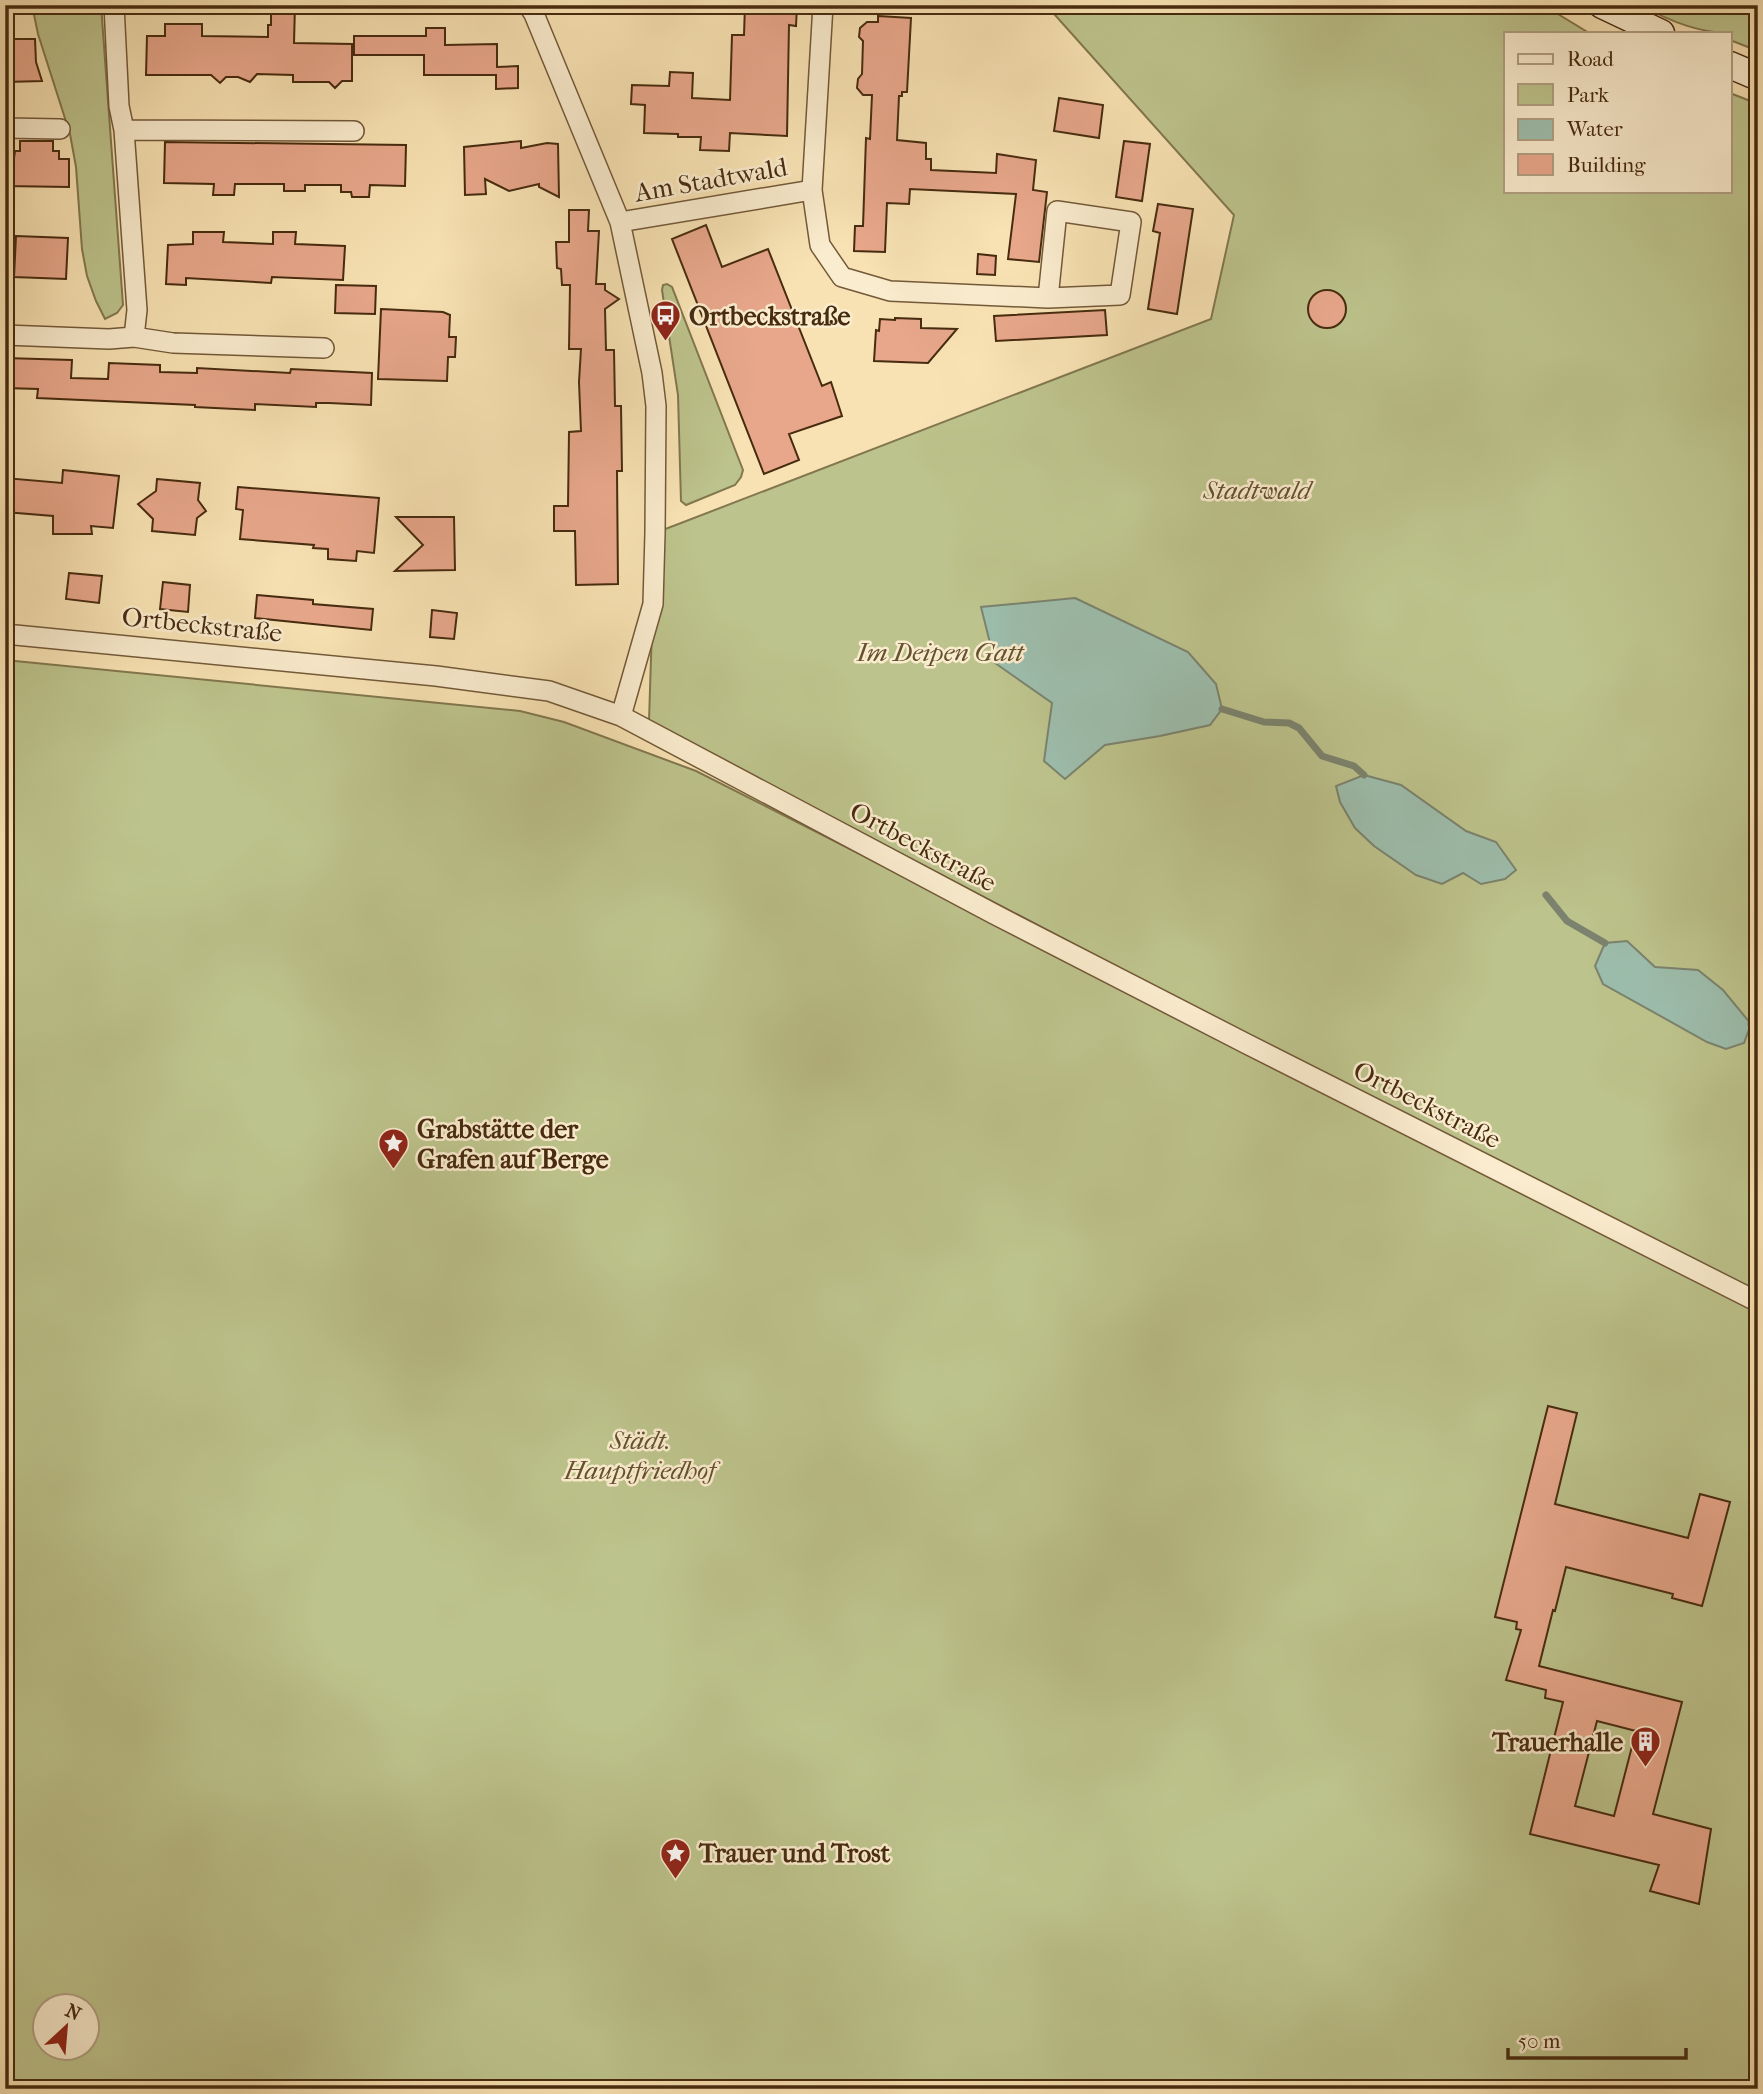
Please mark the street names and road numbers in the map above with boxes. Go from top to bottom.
street label: Am Stadtwald [631,151,791,209]
street label: Ortbeckstraße [120,601,284,649]
street label: Ortbeckstraße [845,795,1002,899]
street label: Ortbeckstraße [1348,1055,1506,1155]

